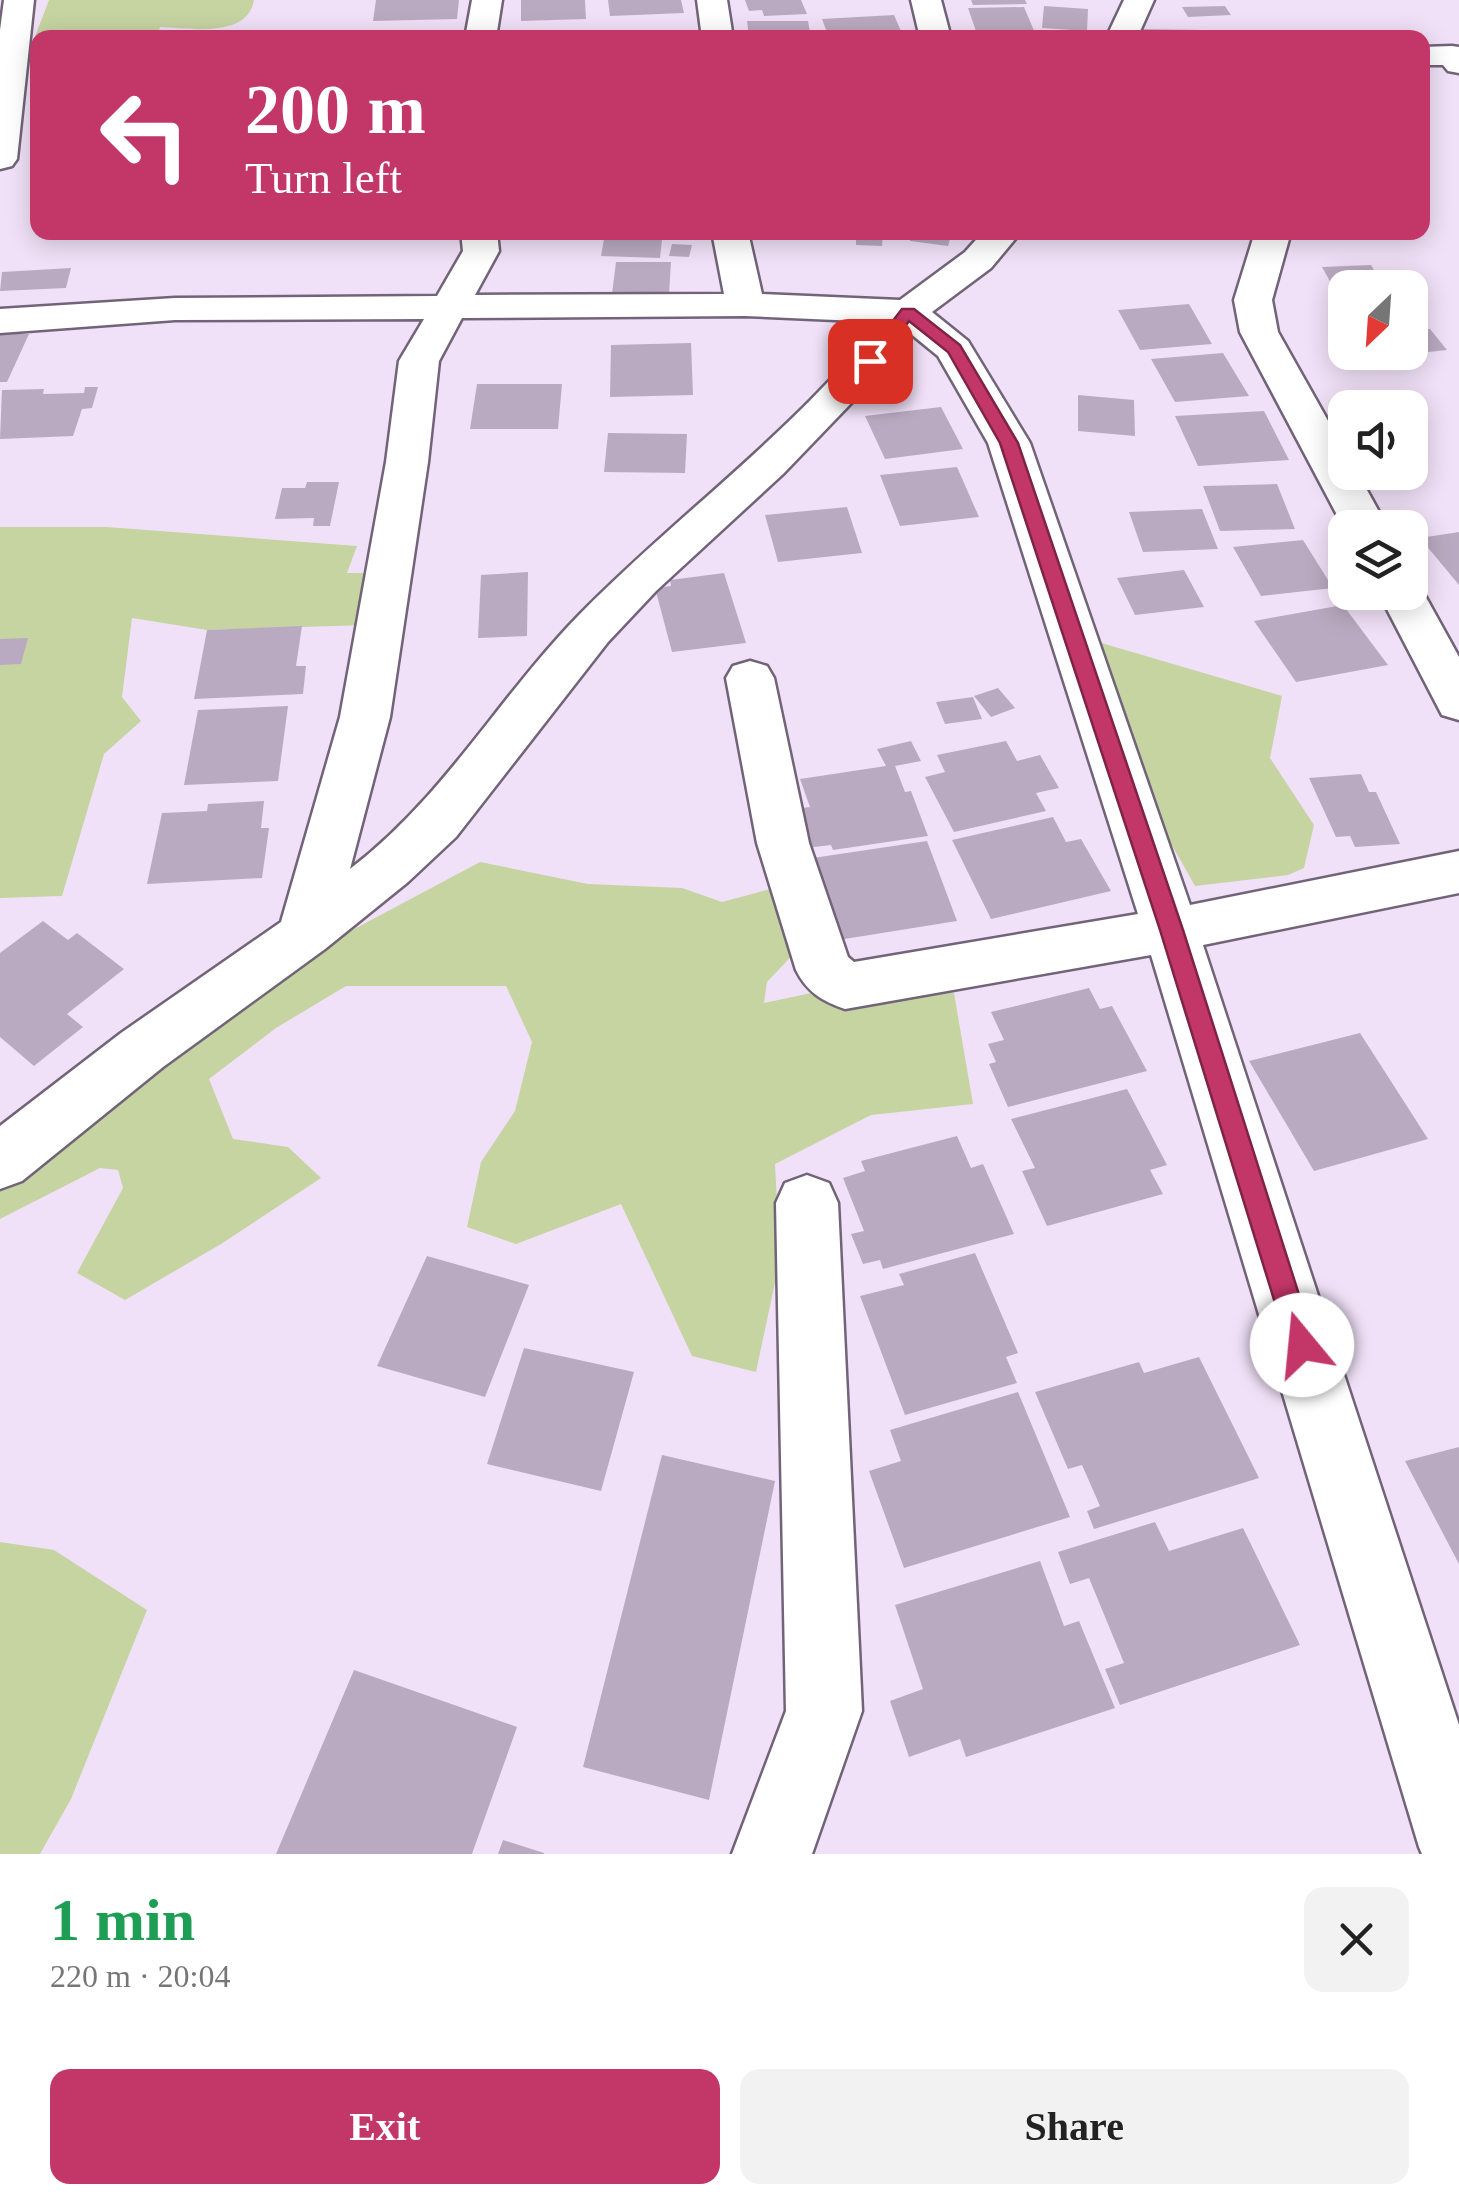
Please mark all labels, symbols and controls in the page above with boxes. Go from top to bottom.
icon: left [80,70,210,200]
text: 200 m [245,71,426,148]
text: Turn left [245,153,402,203]
north arrow [1328,270,1428,370]
map controls [1328,270,1428,610]
pin [828,319,913,404]
icon: arrive [843,334,898,389]
button: sound [1328,390,1428,490]
button: layers [1328,510,1428,610]
position arrow [1250,1293,1354,1397]
text: 1 min [50,1887,195,1953]
button: close [1304,1887,1409,1992]
text: 220 m · 20:04 [50,1958,230,1994]
button: Exit [50,2069,720,2184]
button: Share [740,2069,1409,2184]

